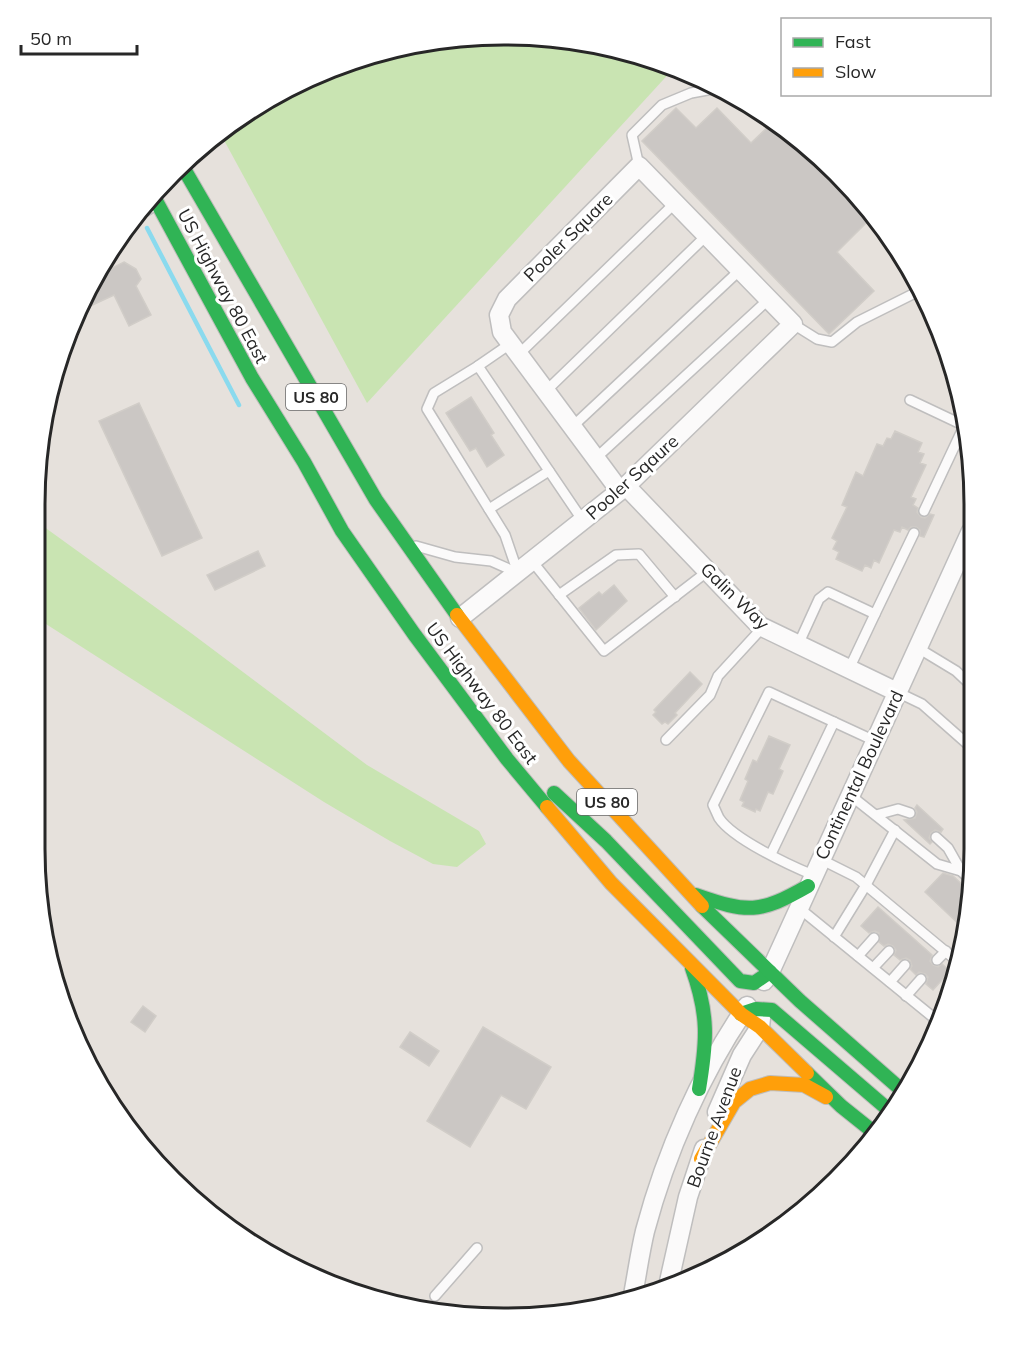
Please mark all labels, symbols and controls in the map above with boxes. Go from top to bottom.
scale bar [21,18,136,56]
legend [781,18,991,96]
text: 50 m [30,27,72,50]
text: Fast [835,30,871,53]
text: Slow [835,60,877,83]
street label: Pooler Square [519,188,617,286]
street label: US Highway 80 East [173,205,273,367]
road number: US 80 [286,384,346,410]
street label: Pooler Sqaure [581,429,683,525]
street label: Galin Way [696,557,775,635]
street label: US Highway 80 East [421,618,543,768]
street label: Continental Boulevard [810,687,908,863]
road number: US 80 [577,789,637,815]
street label: Bourne Avenue [681,1063,747,1191]

